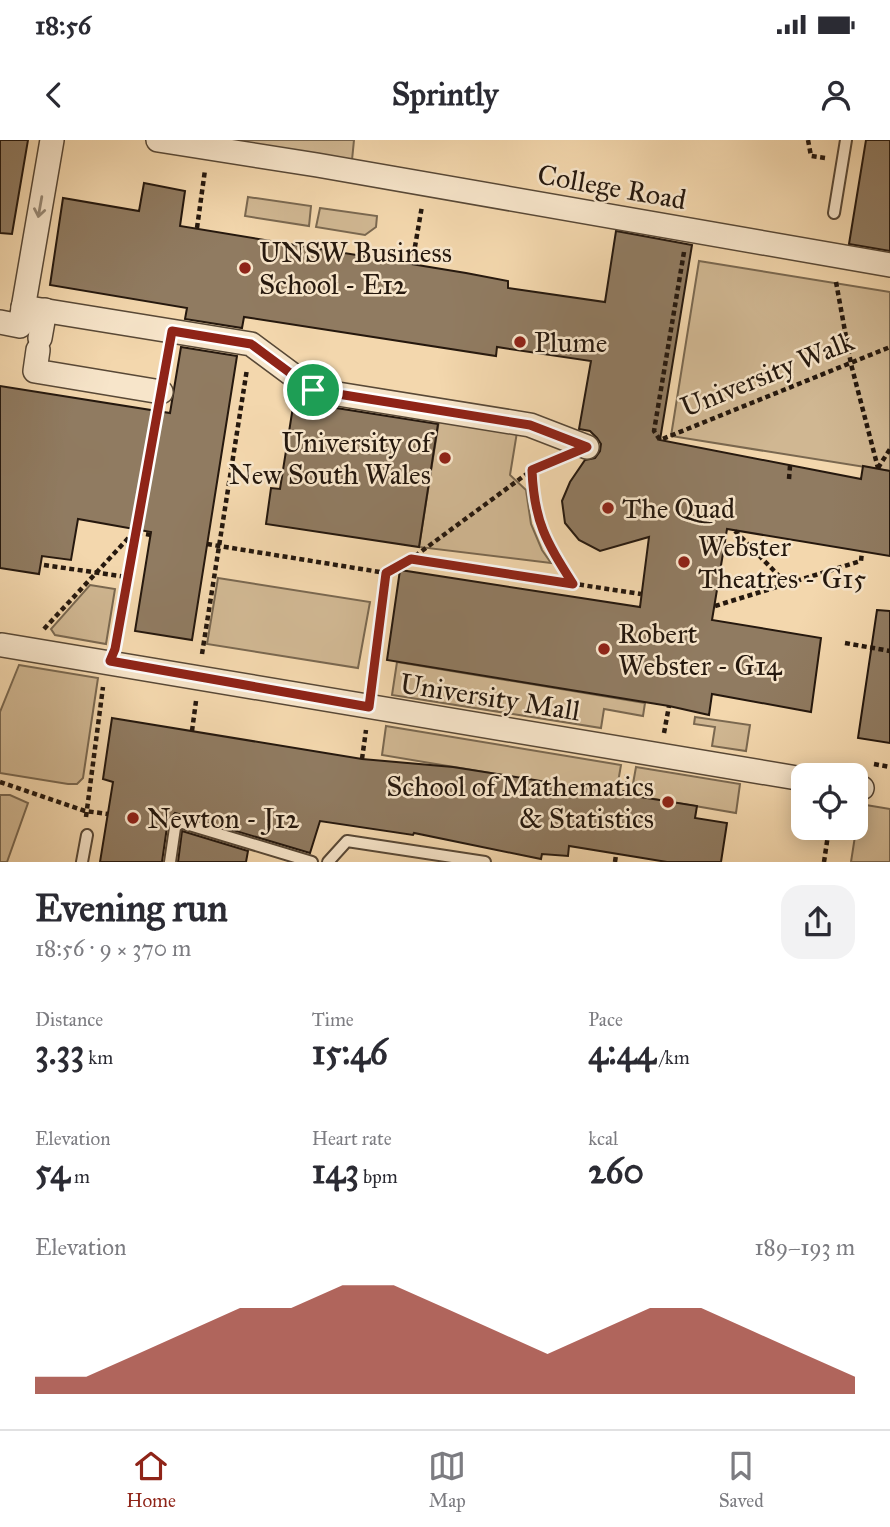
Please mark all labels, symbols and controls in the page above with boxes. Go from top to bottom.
text: 18:56 [35,9,91,41]
text: Sprintly [392,75,498,114]
icon: back [35,76,73,114]
icon: person [817,76,855,114]
street label: College Road [535,157,689,217]
one-way arrow [33,195,46,218]
place label: UNSW Business School - E12 [259,235,452,302]
marker: UNSW Business School - E12 [237,260,253,276]
street label: University Walk [675,323,859,425]
place label: Plume [534,325,607,360]
marker: Plume [512,334,528,350]
pin [283,360,343,420]
icon: arrive [294,371,332,409]
place label: University of New South Wales [228,425,436,492]
marker: University of New South Wales [437,450,453,466]
place label: The Quad [622,491,735,526]
marker: The Quad [600,500,616,516]
place label: Webster Theatres - G15 [698,529,866,596]
marker: Webster Theatres - G15 [676,554,692,570]
place label: Robert Webster - G14 [618,616,783,683]
marker: Robert Webster - G14 [596,641,612,657]
street label: University Mall [397,665,583,729]
map controls [791,763,868,840]
button: locate [791,763,868,840]
place label: School of Mathematics & Statistics [386,769,654,836]
marker: School of Mathematics & Statistics [660,794,676,810]
place label: Newton - J12 [147,801,300,836]
marker: Newton - J12 [125,810,141,826]
text: Evening run [35,885,228,931]
button: share [781,885,855,959]
text: 18:56 · 9 × 370 m [35,934,191,962]
text: Distance [35,1008,103,1031]
text: Time [312,1008,354,1031]
text: Pace [588,1008,623,1031]
text: 3.33 [35,1031,84,1074]
text: 15:46 [312,1031,388,1074]
text: 4:44 [588,1031,656,1074]
text: km [84,1046,113,1069]
text: /km [656,1046,690,1069]
text: Elevation [35,1127,110,1150]
text: Heart rate [312,1127,392,1150]
text: kcal [588,1127,618,1150]
text: 54 [35,1150,70,1193]
text: 143 [312,1150,359,1193]
text: 260 [588,1150,644,1193]
text: m [70,1165,90,1188]
text: bpm [359,1165,398,1188]
text: Elevation [35,1233,126,1261]
text: 189–193 m [755,1233,855,1261]
tab: Home [126,1447,176,1512]
tab: Map [428,1447,466,1512]
tab: Saved [719,1447,764,1512]

